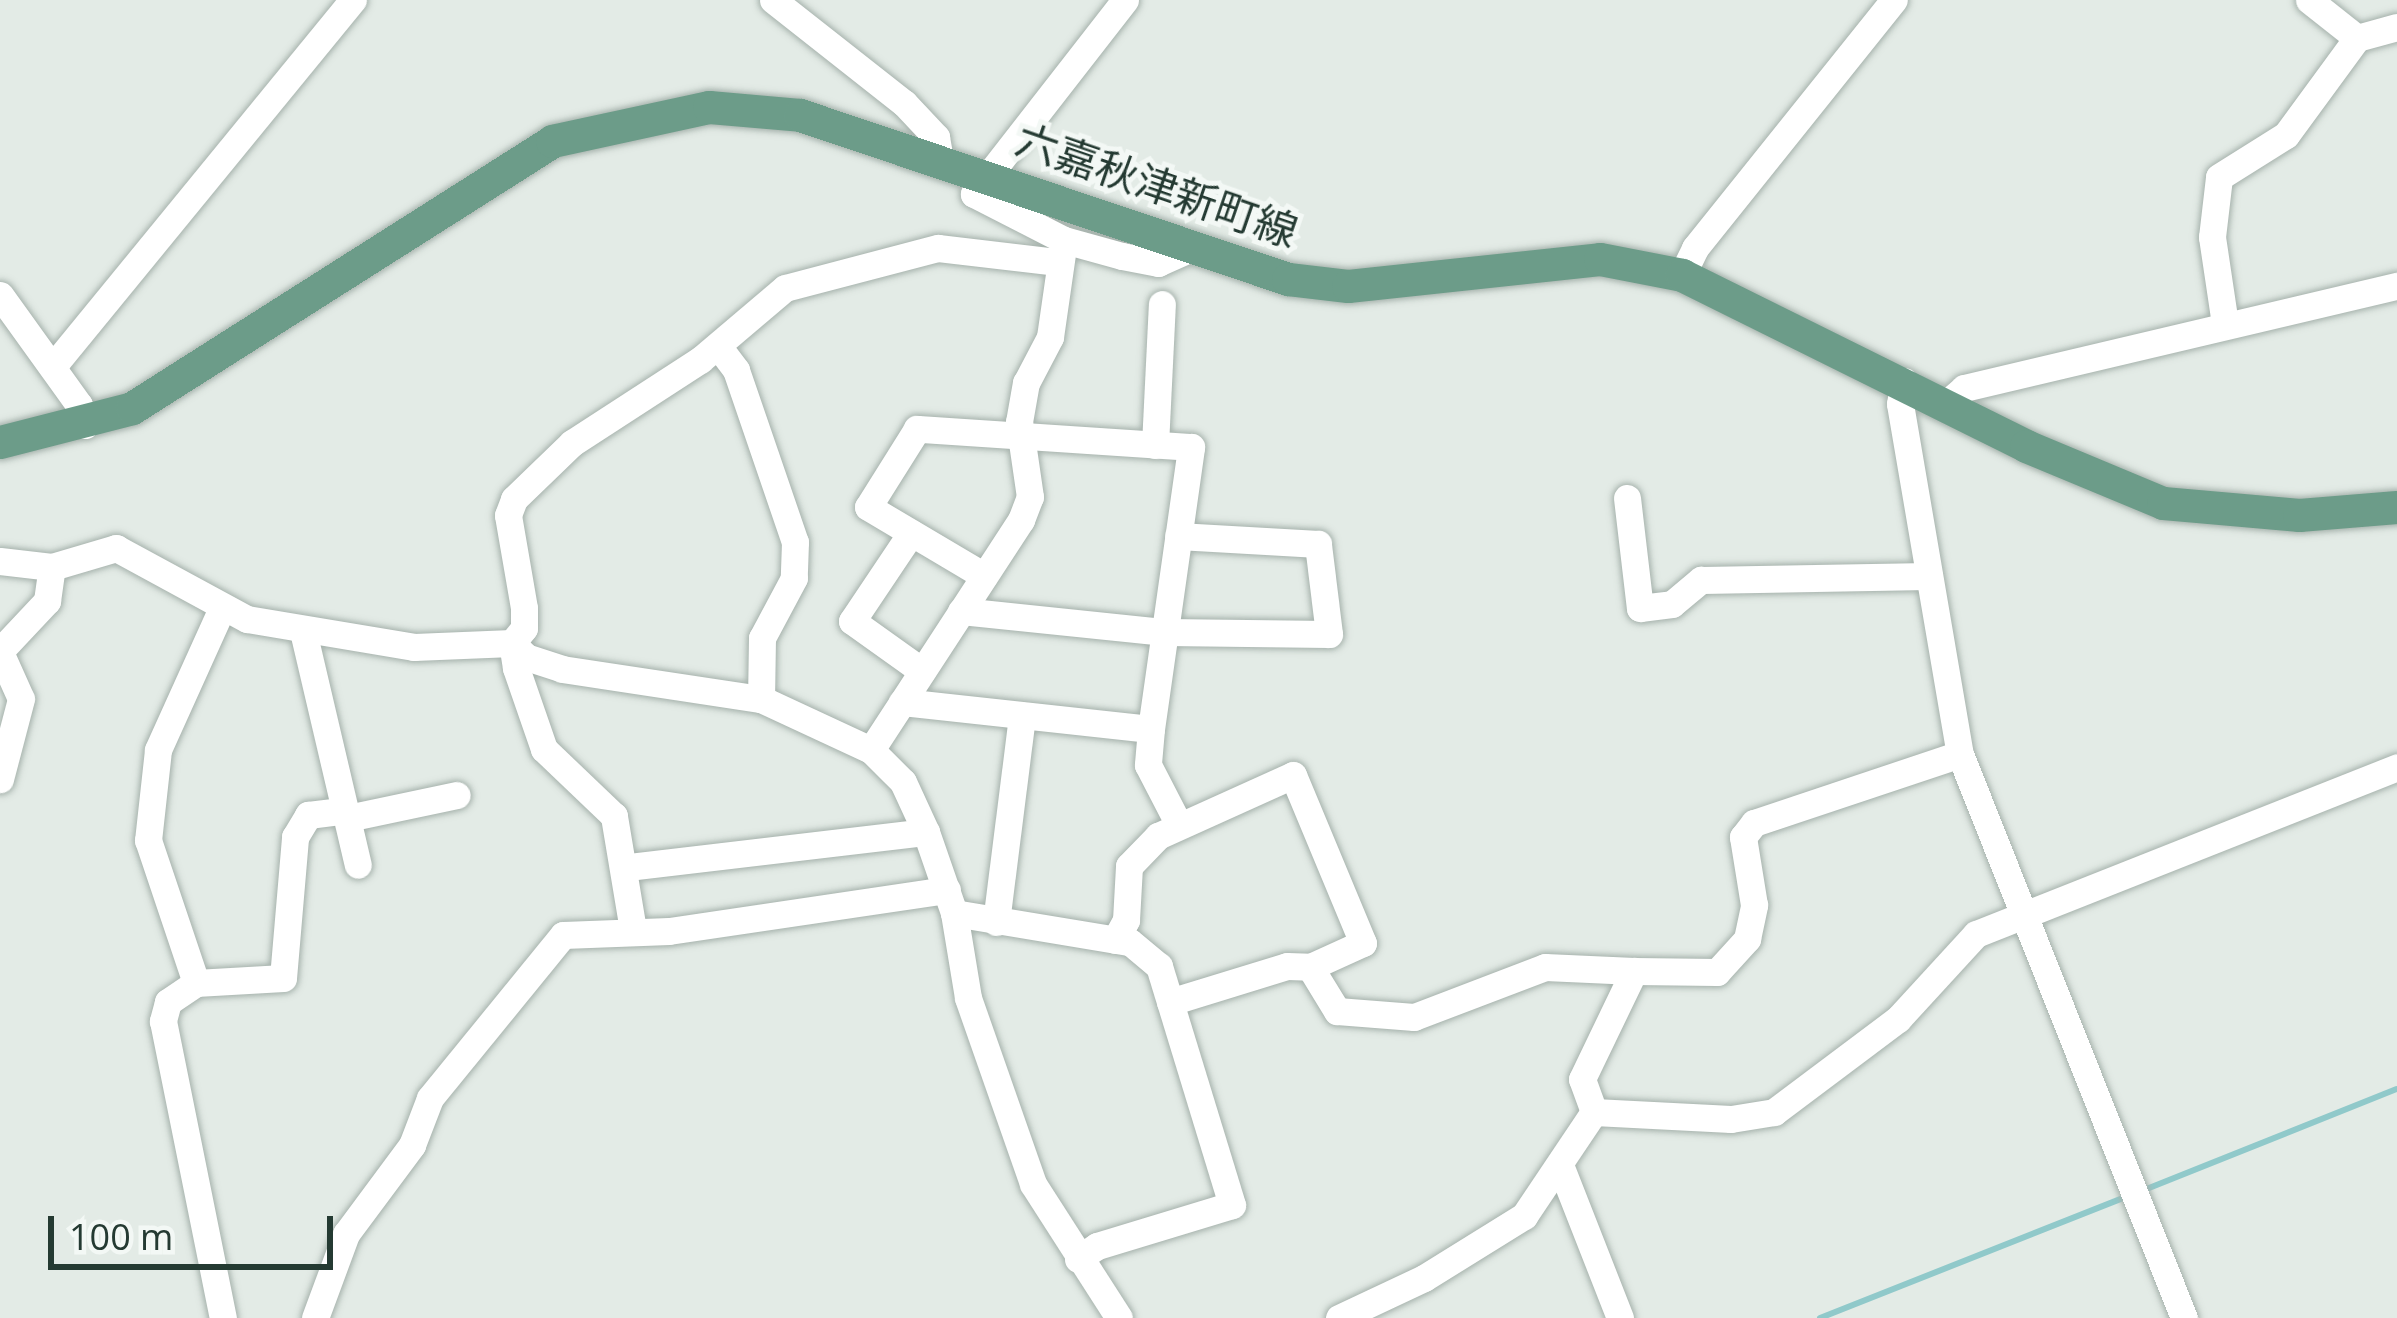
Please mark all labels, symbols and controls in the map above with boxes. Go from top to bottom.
street label: 六嘉秋津新町線 [1010,113,1304,257]
scale bar [54,1192,339,1266]
text: 100 m [69,1212,173,1261]

